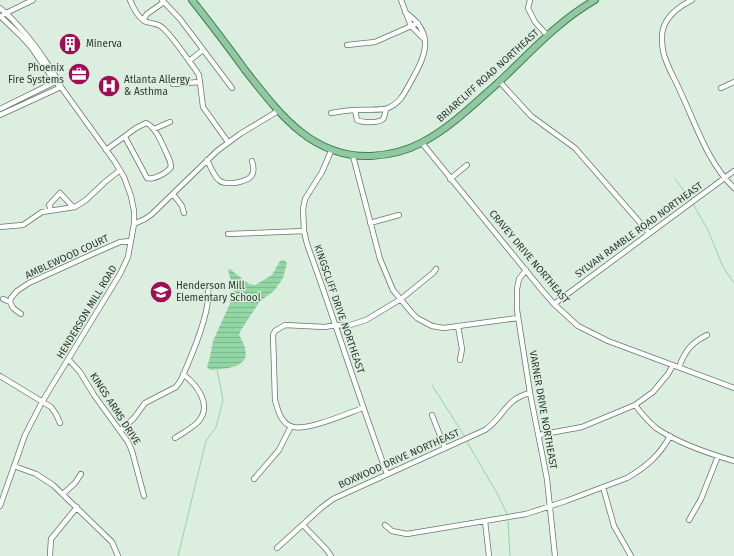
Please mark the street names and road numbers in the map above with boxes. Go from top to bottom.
street label: BRIARCLIFF ROAD NORTHEAST [434,26,542,125]
street label: SYLVAN RAMBLE ROAD NORTHEAST [573,179,706,280]
street label: CRAVEY DRIVE NORTHEAST [486,208,572,307]
street label: AMBLEWOOD COURT [23,232,112,282]
street label: KINGSCLIFF DRIVE NORTHEAST [311,243,367,376]
street label: HENDERSON MILL ROAD [54,263,120,361]
street label: VARNER DRIVE NORTHEAST [527,350,559,471]
street label: KINGS ARMS DRIVE [87,371,143,447]
street label: BOXWOOD DRIVE NORTHEAST [336,426,462,491]

